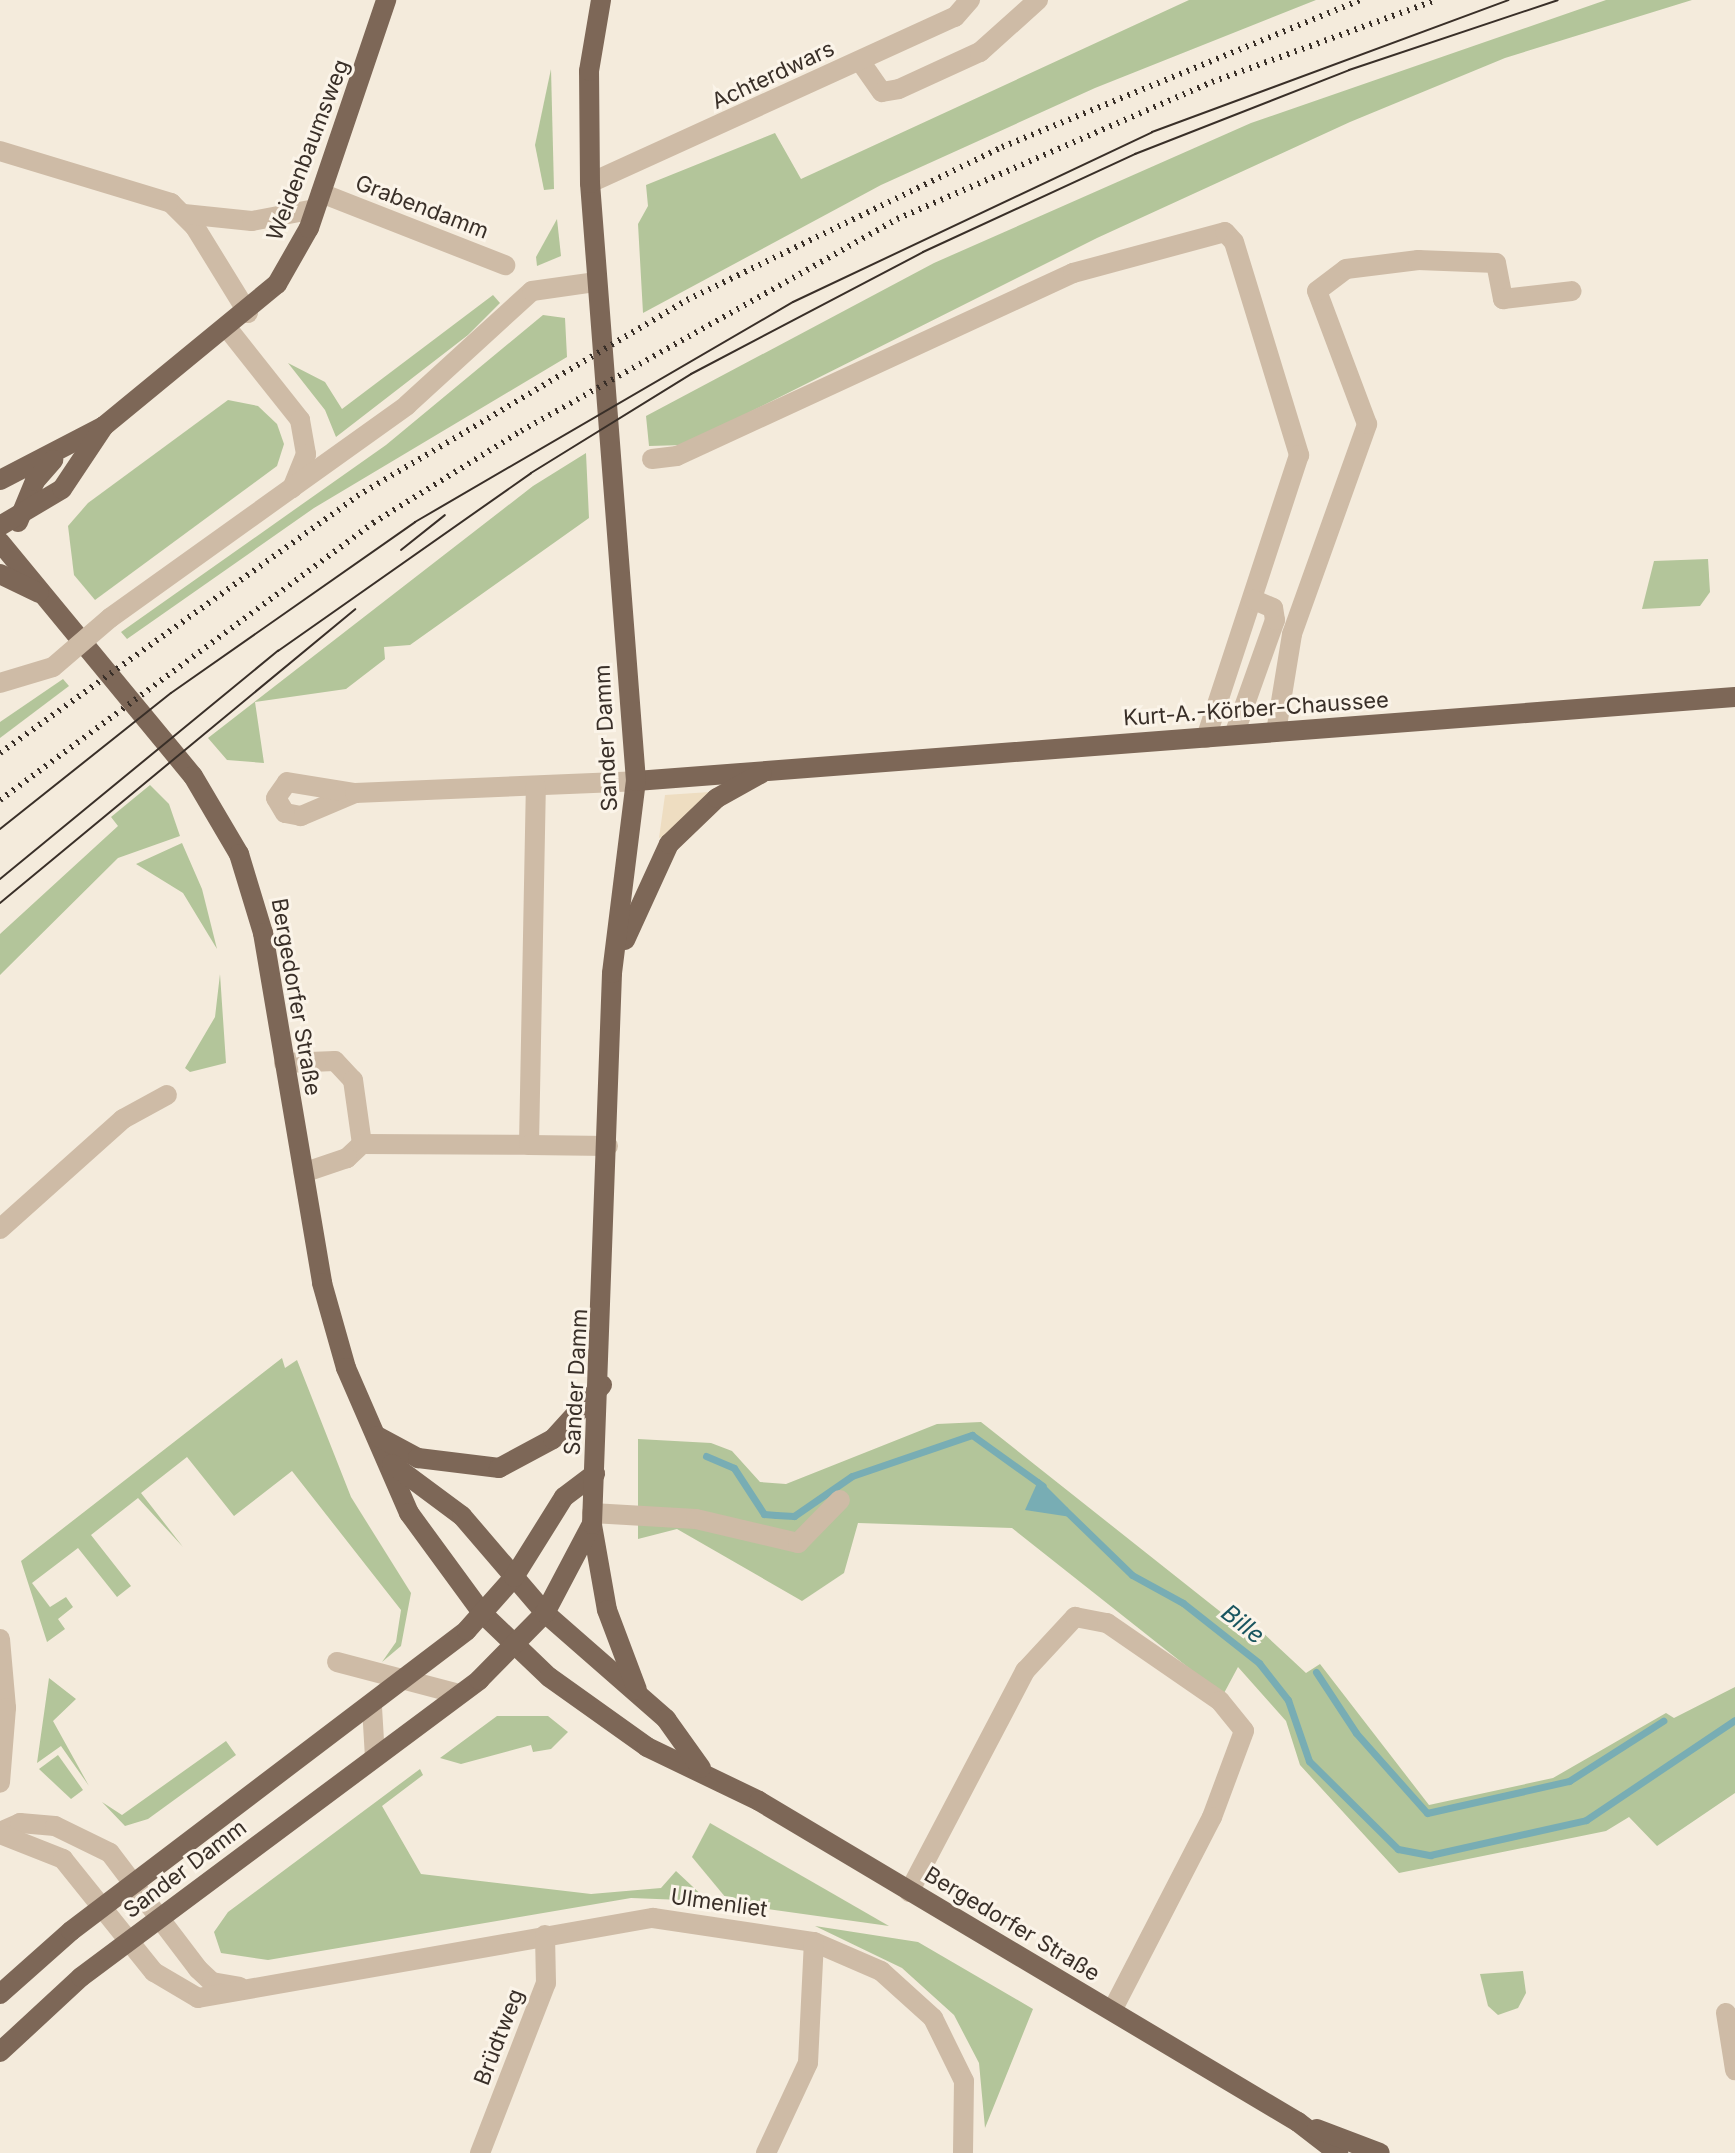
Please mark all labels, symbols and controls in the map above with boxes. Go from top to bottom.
street label: Achterdwars [708,35,838,115]
street label: Weidenbaumsweg [261,56,355,244]
street label: Grabendamm [352,169,492,245]
street label: Sander Damm [589,664,623,812]
street label: Kurt-A.-Körber-Chaussee [1122,687,1390,731]
street label: Bergedorfer Straße [266,896,326,1098]
street label: Sander Damm [559,1308,593,1456]
water label: Bille [1216,1598,1270,1650]
street label: Sander Damm [118,1814,252,1924]
street label: Bergedorfer Straße [920,1861,1104,1987]
street label: Ulmenliet [669,1883,769,1923]
street label: Brüdtweg [469,1985,529,2089]

